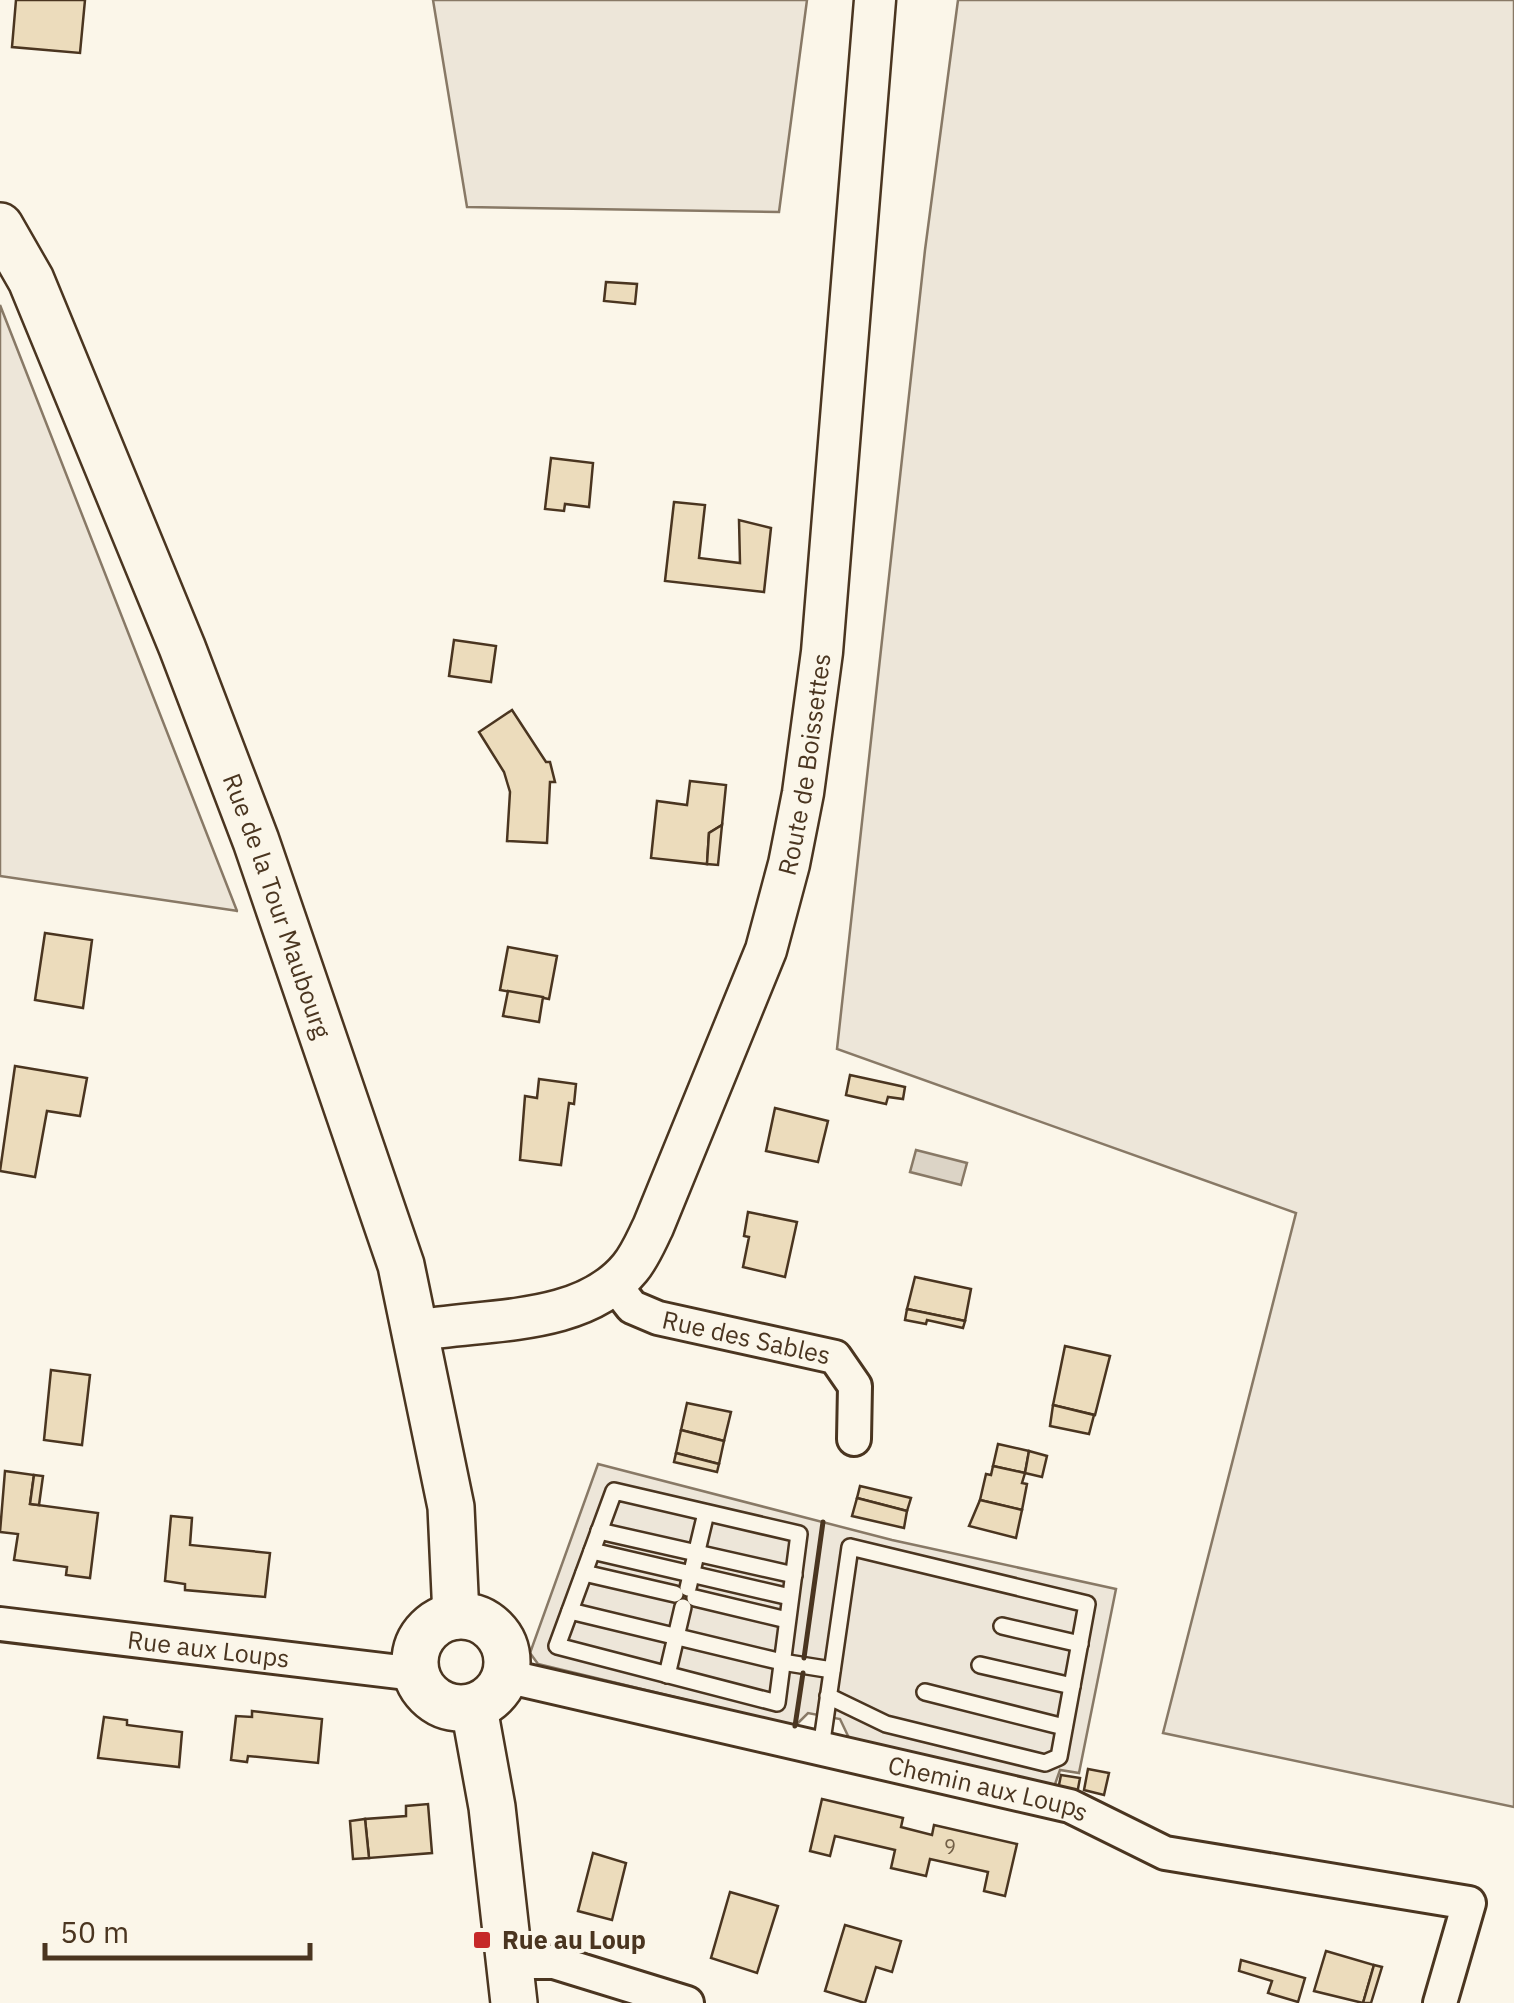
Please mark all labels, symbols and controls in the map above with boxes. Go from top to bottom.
street label: Route de Boissettes [770,651,838,879]
street label: Rue de la Tour Maubourg [216,769,339,1043]
street label: Rue des Sables [659,1302,834,1372]
street label: Rue aux Loups [126,1622,292,1675]
street label: Chemin aux Loups [885,1748,1094,1829]
house number: 9 [944,1833,956,1860]
scale bar [45,1898,310,1960]
text: 50 m [60,1912,129,1951]
place label: Rue au Loup [502,1923,646,1956]
marker: Rue au Loup [471,1929,493,1951]

